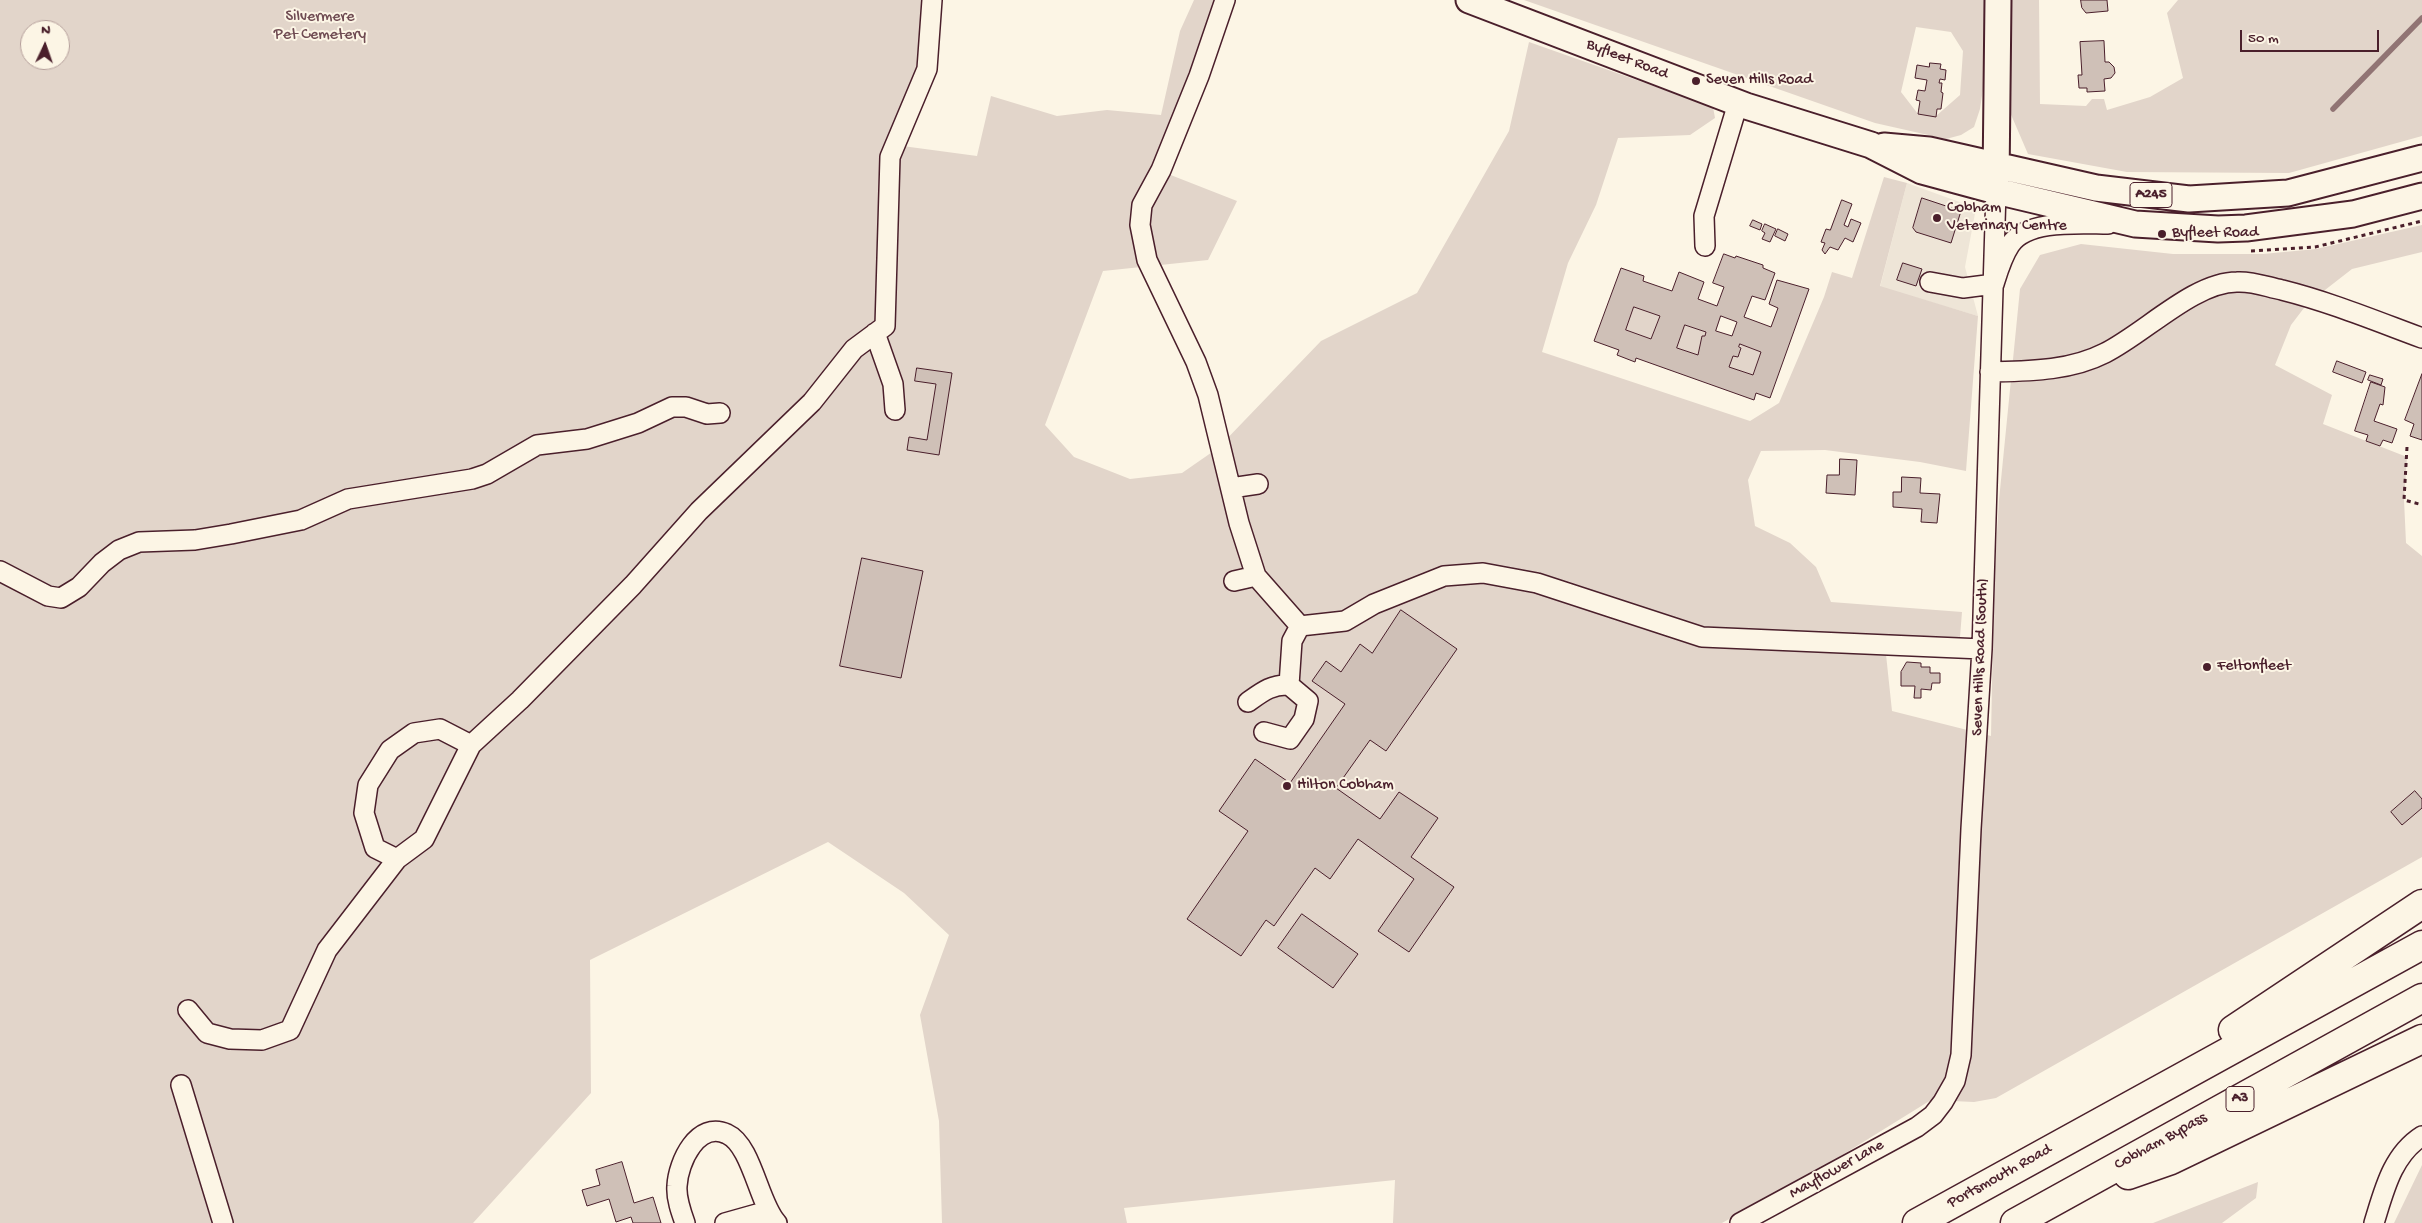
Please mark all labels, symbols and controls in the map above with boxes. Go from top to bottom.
park label: Silvermere Pet Cemetery [274,8,366,46]
north arrow [20,20,70,70]
scale bar [2242,20,2381,52]
text: N [41,22,51,39]
text: 50 m [2248,30,2279,48]
street label: Byfleet Road [1583,36,1671,84]
place label: Seven Hills Road [1706,71,1813,91]
marker: Seven Hills Road [1690,75,1702,87]
road number: A245 [2130,182,2172,208]
place label: Cobham Veterinary Centre [1947,199,2067,237]
marker: Cobham Veterinary Centre [1931,212,1943,224]
place label: Byfleet Road [2172,224,2258,244]
marker: Byfleet Road [2156,228,2168,240]
street label: Seven Hills Road (South) [1969,578,1993,736]
place label: Feltonfleet [2217,657,2291,677]
marker: Feltonfleet [2201,661,2213,673]
place label: Hilton Cobham [1297,776,1394,796]
marker: Hilton Cobham [1281,780,1293,792]
road number: A3 [2226,1086,2254,1112]
street label: Cobham Bypass [2111,1109,2211,1175]
street label: Mayflower Lane [1786,1136,1888,1204]
street label: Portsmouth Road [1945,1140,2055,1214]

